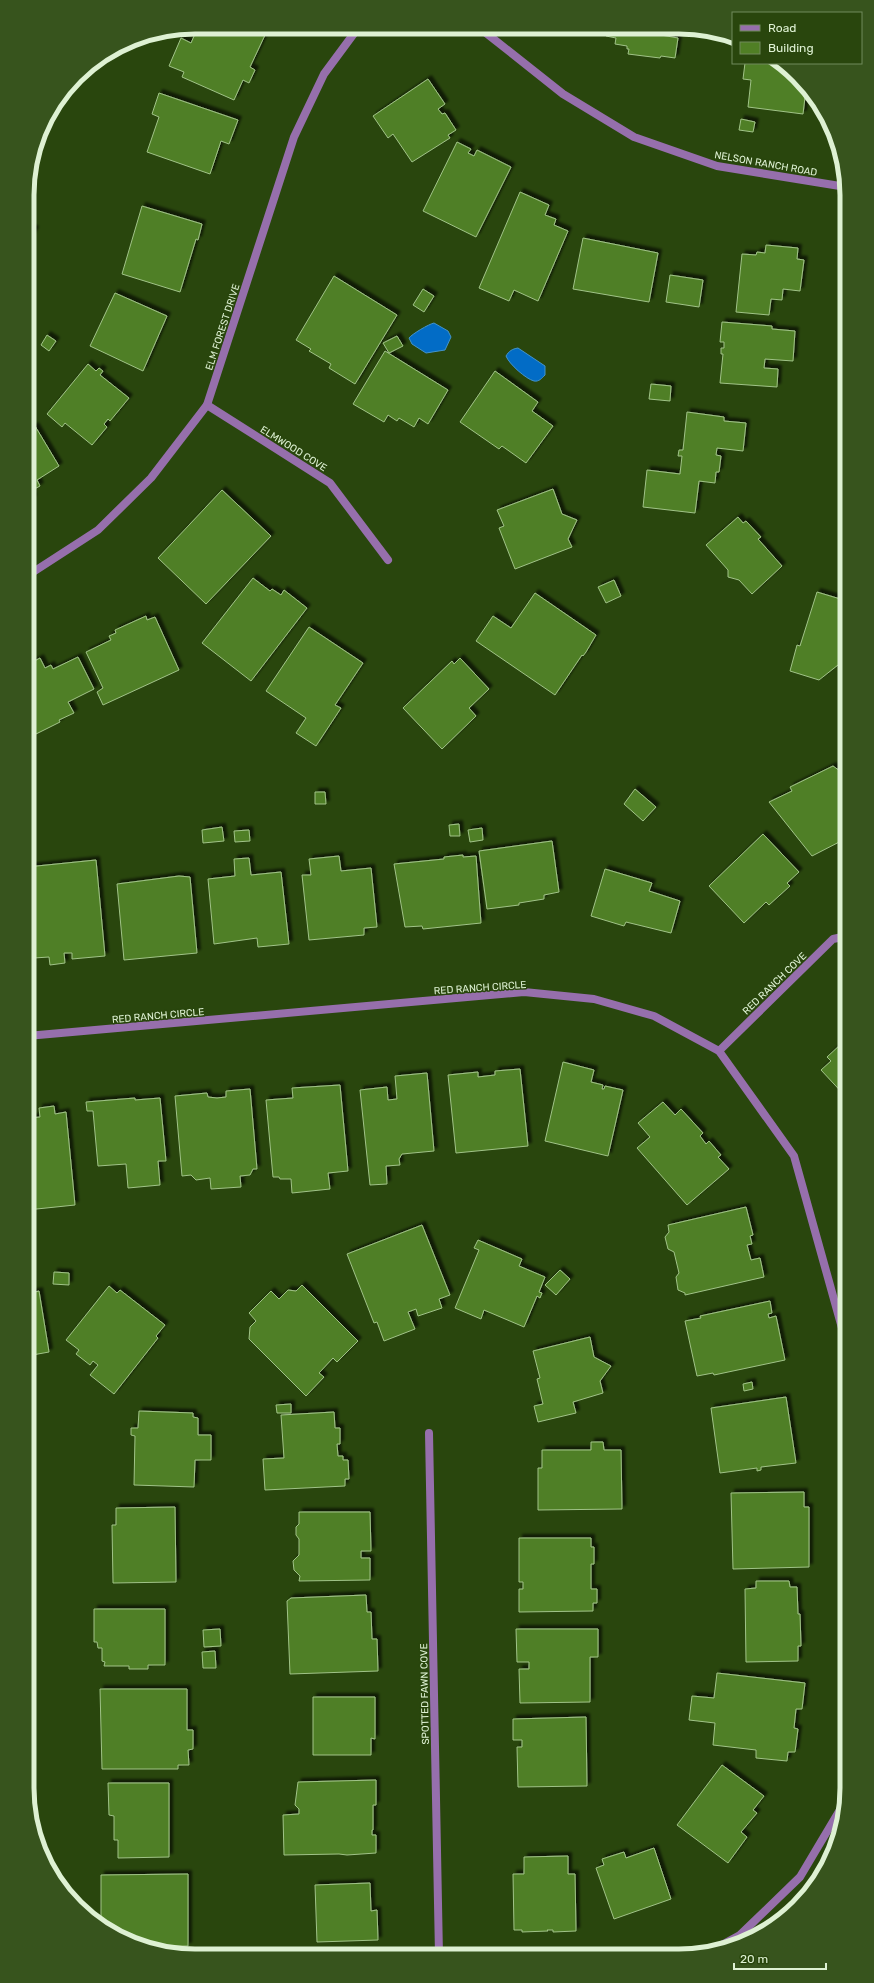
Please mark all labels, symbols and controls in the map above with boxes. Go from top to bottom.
legend [732,12,862,64]
text: Road [768,21,796,35]
text: Building [768,41,814,55]
street label: NELSON RANCH ROAD [713,149,818,179]
street label: ELM FOREST DRIVE [203,283,243,372]
street label: ELMWOOD COVE [258,424,329,474]
street label: RED RANCH COVE [740,950,809,1017]
street label: RED RANCH CIRCLE [433,979,527,997]
street label: RED RANCH CIRCLE [111,1006,205,1026]
street label: SPOTTED FAWN COVE [418,1643,432,1745]
scale bar [734,1945,826,1971]
text: 20 m [740,1952,768,1966]

